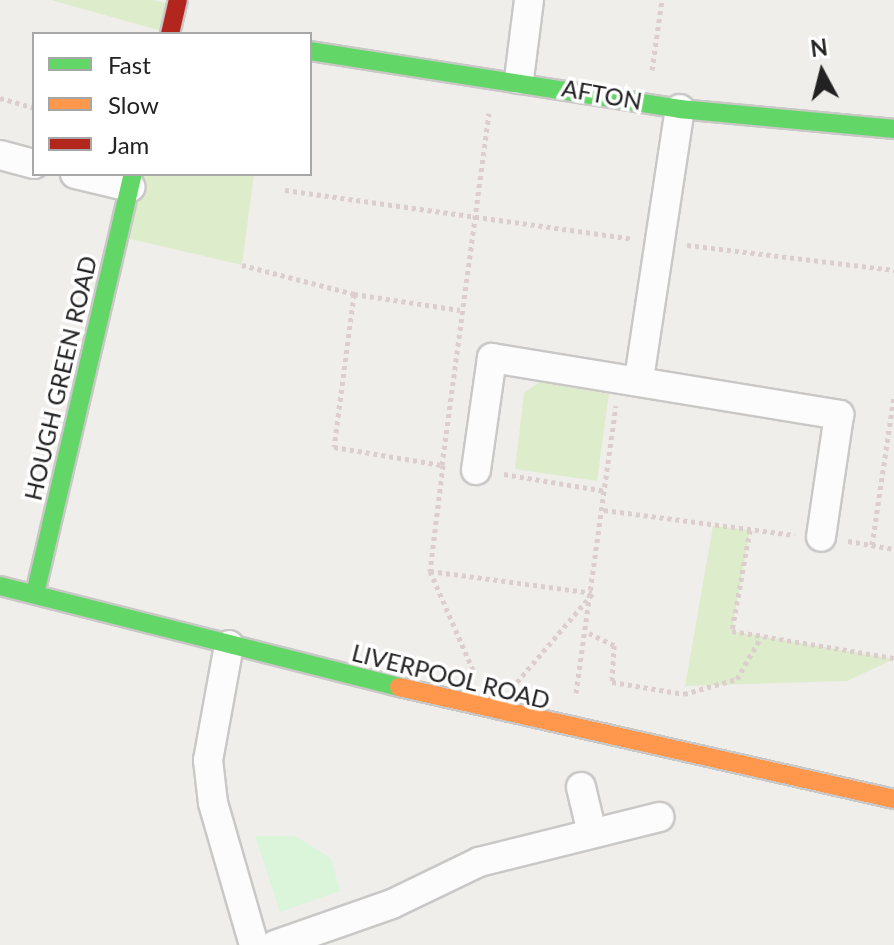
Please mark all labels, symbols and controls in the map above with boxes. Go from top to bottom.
legend [32,32,312,176]
north arrow [782,32,862,112]
text: N [809,33,829,62]
text: Fast [108,50,151,79]
street label: AFTON [560,73,644,115]
text: Slow [108,90,159,119]
text: Jam [108,130,149,159]
street label: HOUGH GREEN ROAD [18,253,102,503]
street label: LIVERPOOL ROAD [349,637,553,715]

